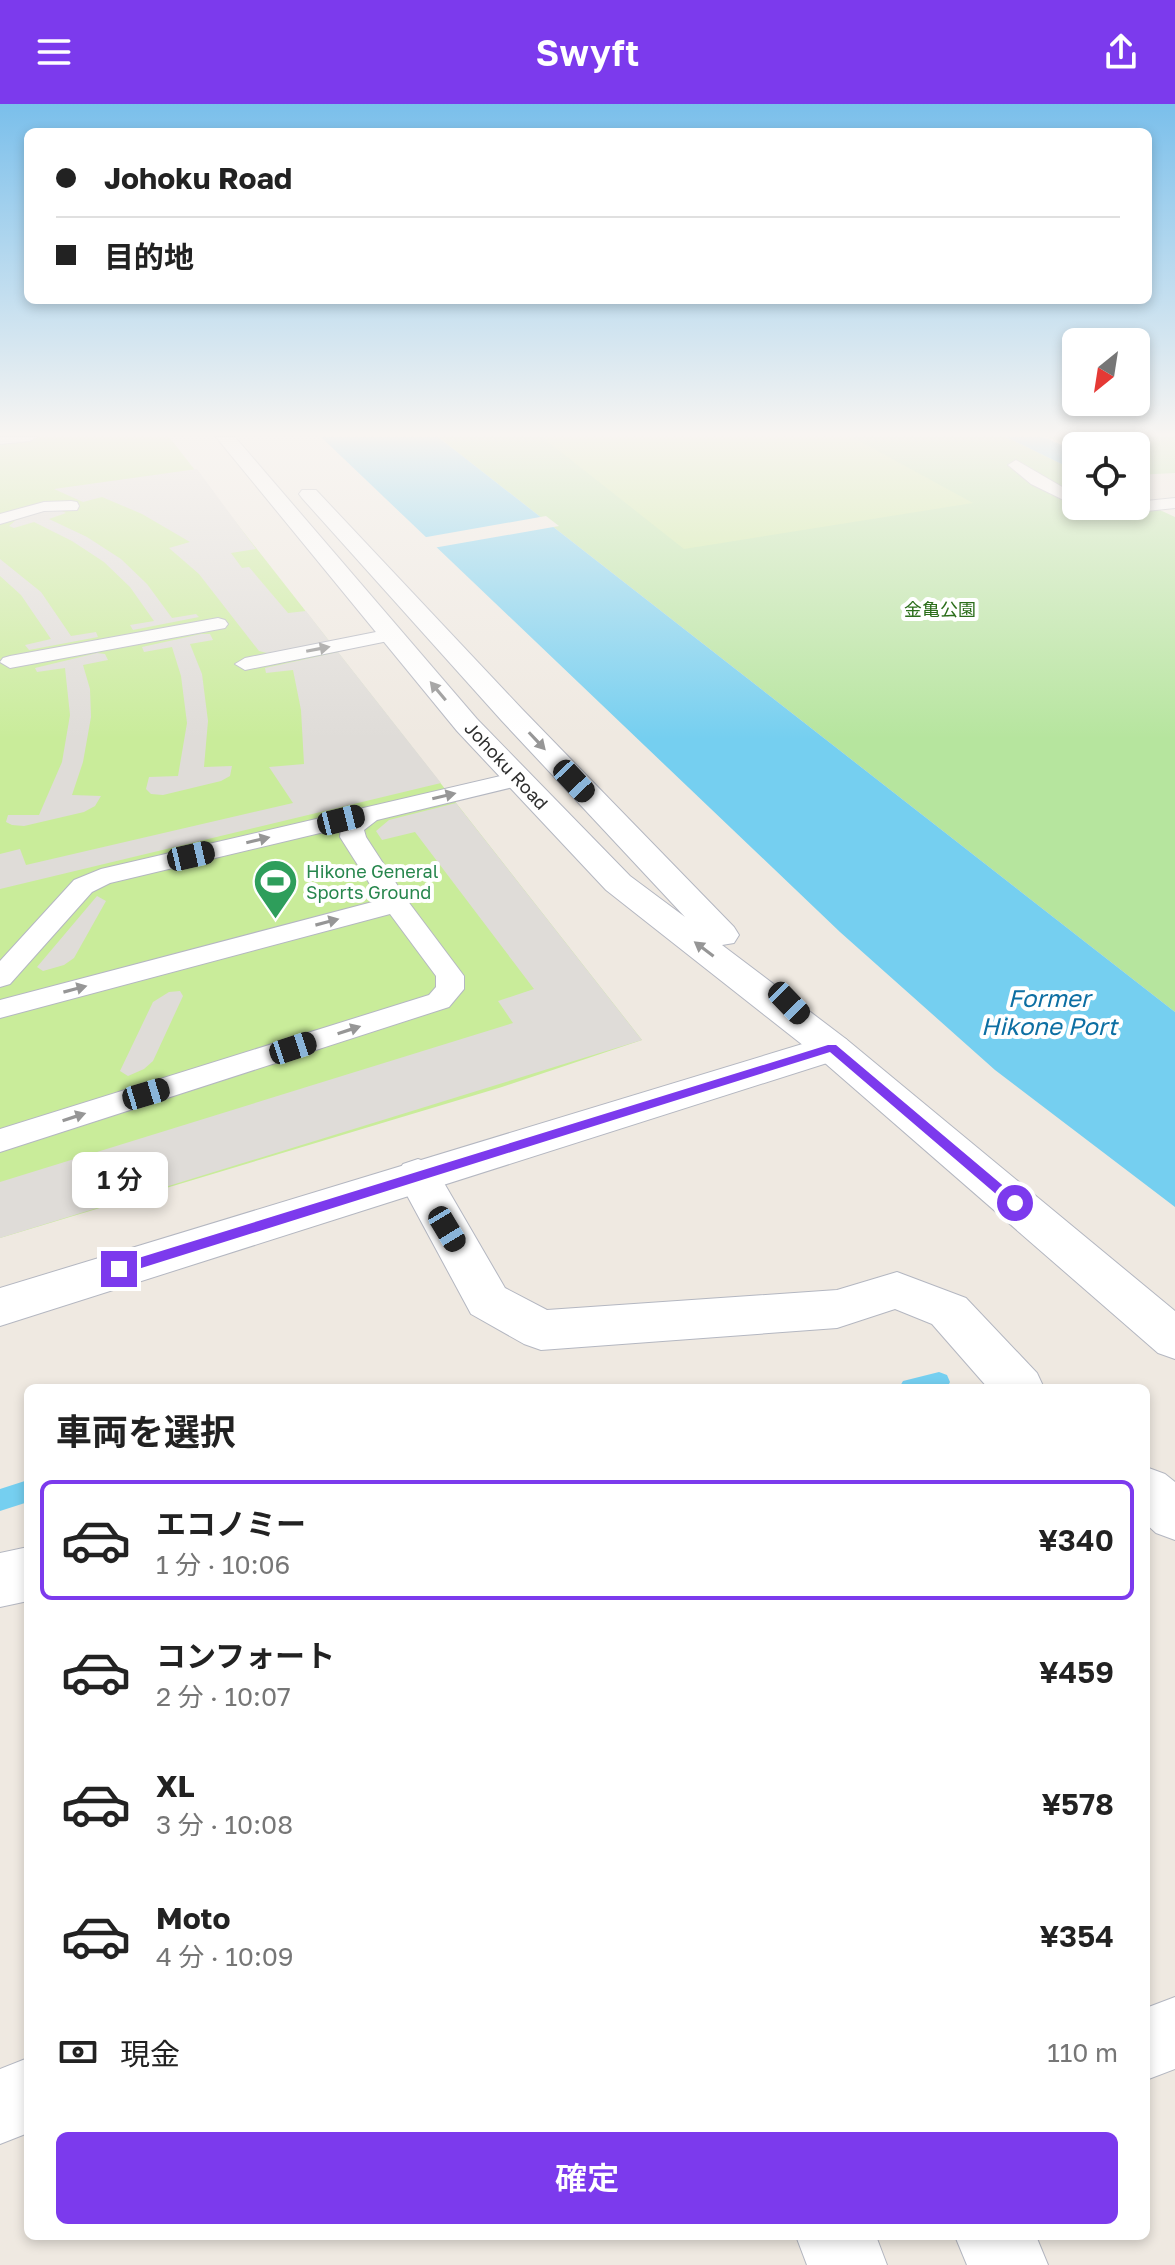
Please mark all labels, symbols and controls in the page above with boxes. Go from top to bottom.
icon: menu [32,30,76,74]
icon: share [1099,30,1143,74]
text: Swyft [536,31,639,74]
text: Johoku Road [104,160,292,196]
text: 目的地 [104,239,194,275]
north arrow [1062,328,1150,416]
map controls [1062,328,1150,520]
button: locate [1062,432,1150,520]
park label: 金亀公園 [904,598,976,620]
one-way arrow [306,643,331,655]
one-way arrow [430,681,447,701]
street label: Johoku Road [460,717,553,814]
one-way arrow [527,732,545,751]
car [549,755,599,807]
one-way arrow [432,789,457,802]
car [315,803,367,837]
one-way arrow [246,833,271,845]
car [165,839,217,873]
sports icon: Hikone General Sports Ground [251,858,299,921]
place label: Hikone General Sports Ground [306,860,439,903]
one-way arrow [314,916,339,928]
one-way arrow [694,942,714,958]
car [764,977,814,1029]
one-way arrow [63,983,88,995]
water label: Former Hikone Port [981,983,1119,1040]
one-way arrow [337,1023,361,1035]
car [266,1029,320,1067]
car [120,1076,172,1112]
one-way arrow [63,1110,87,1123]
callout: 1 分 [71,1153,167,1209]
text: 1 分 [97,1164,143,1195]
route start [997,1185,1033,1221]
car [424,1202,470,1256]
route end [101,1251,137,1287]
text: 車両を選択 [56,1410,236,1453]
icon: car [60,1504,132,1576]
text: エコノミー [156,1506,306,1542]
text: ¥340 [1038,1522,1114,1558]
text: 1 分 · 10:06 [156,1549,290,1580]
icon: car [60,1636,132,1708]
text: コンフォート [156,1638,335,1674]
text: ¥459 [1039,1654,1114,1690]
text: 2 分 · 10:07 [156,1681,291,1712]
icon: car [60,1768,132,1840]
text: XL [156,1768,195,1804]
text: ¥578 [1041,1786,1114,1822]
text: 3 分 · 10:08 [156,1809,293,1840]
icon: car [60,1900,132,1972]
text: Moto [156,1900,231,1936]
text: ¥354 [1040,1918,1114,1954]
text: 4 分 · 10:09 [156,1941,294,1972]
icon: cash [56,2030,100,2074]
text: 現金 [120,2036,180,2072]
text: 110 m [1047,2037,1118,2068]
button: 確定 [56,2132,1118,2224]

